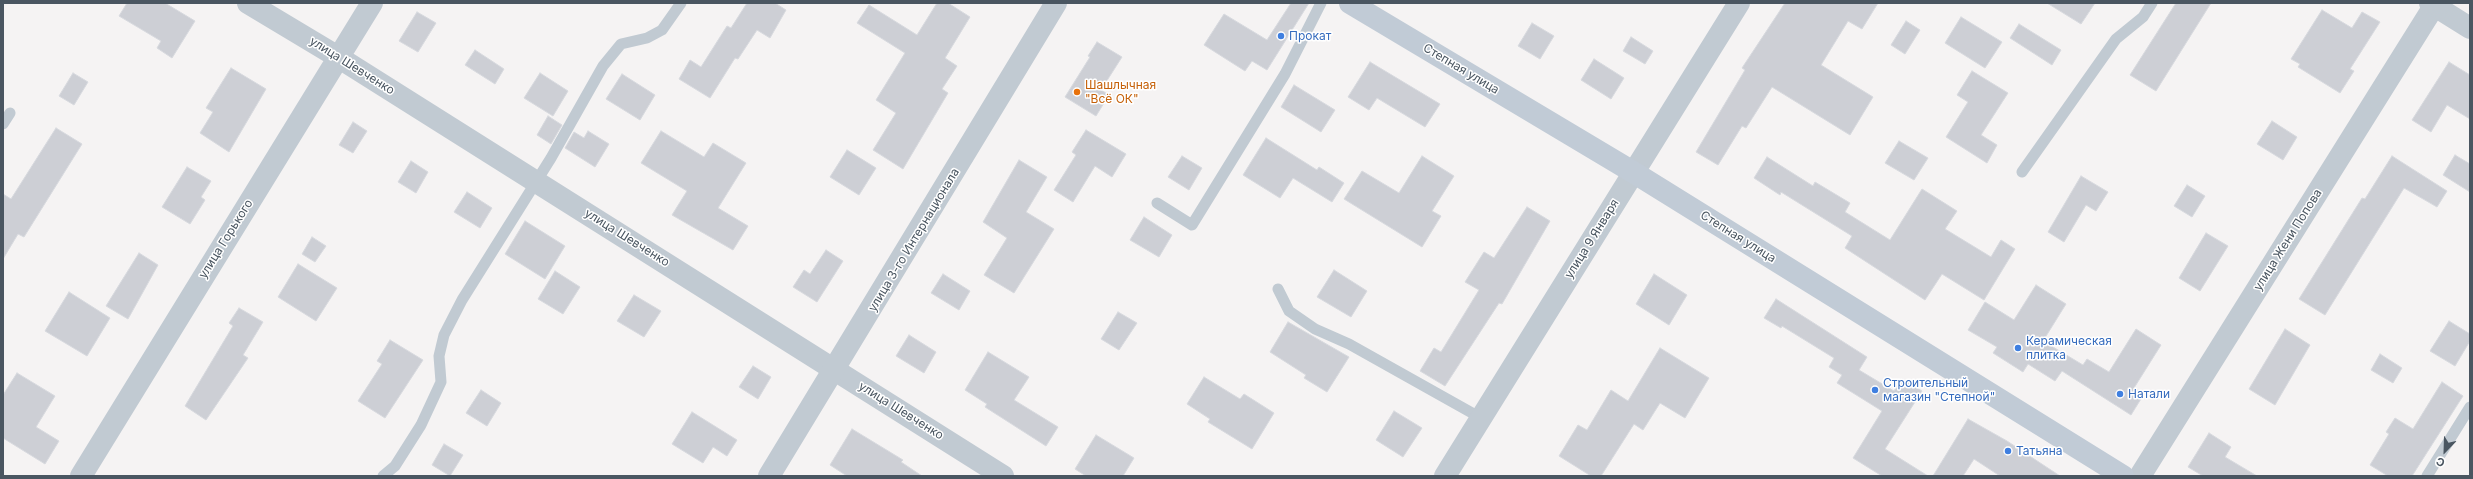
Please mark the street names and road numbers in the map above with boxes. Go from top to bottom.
street label: улица Шевченко [307,34,397,98]
street label: Степная улица [1420,41,1502,97]
street label: улица 3-го Интернационала [865,166,963,314]
street label: улица Жени Попова [2251,187,2325,293]
street label: улица Горького [196,197,256,281]
street label: улица 9 Января [1562,197,1622,281]
street label: улица Шевченко [582,206,672,270]
street label: Степная улица [1698,208,1778,266]
street label: улица Шевченко [856,379,946,443]

